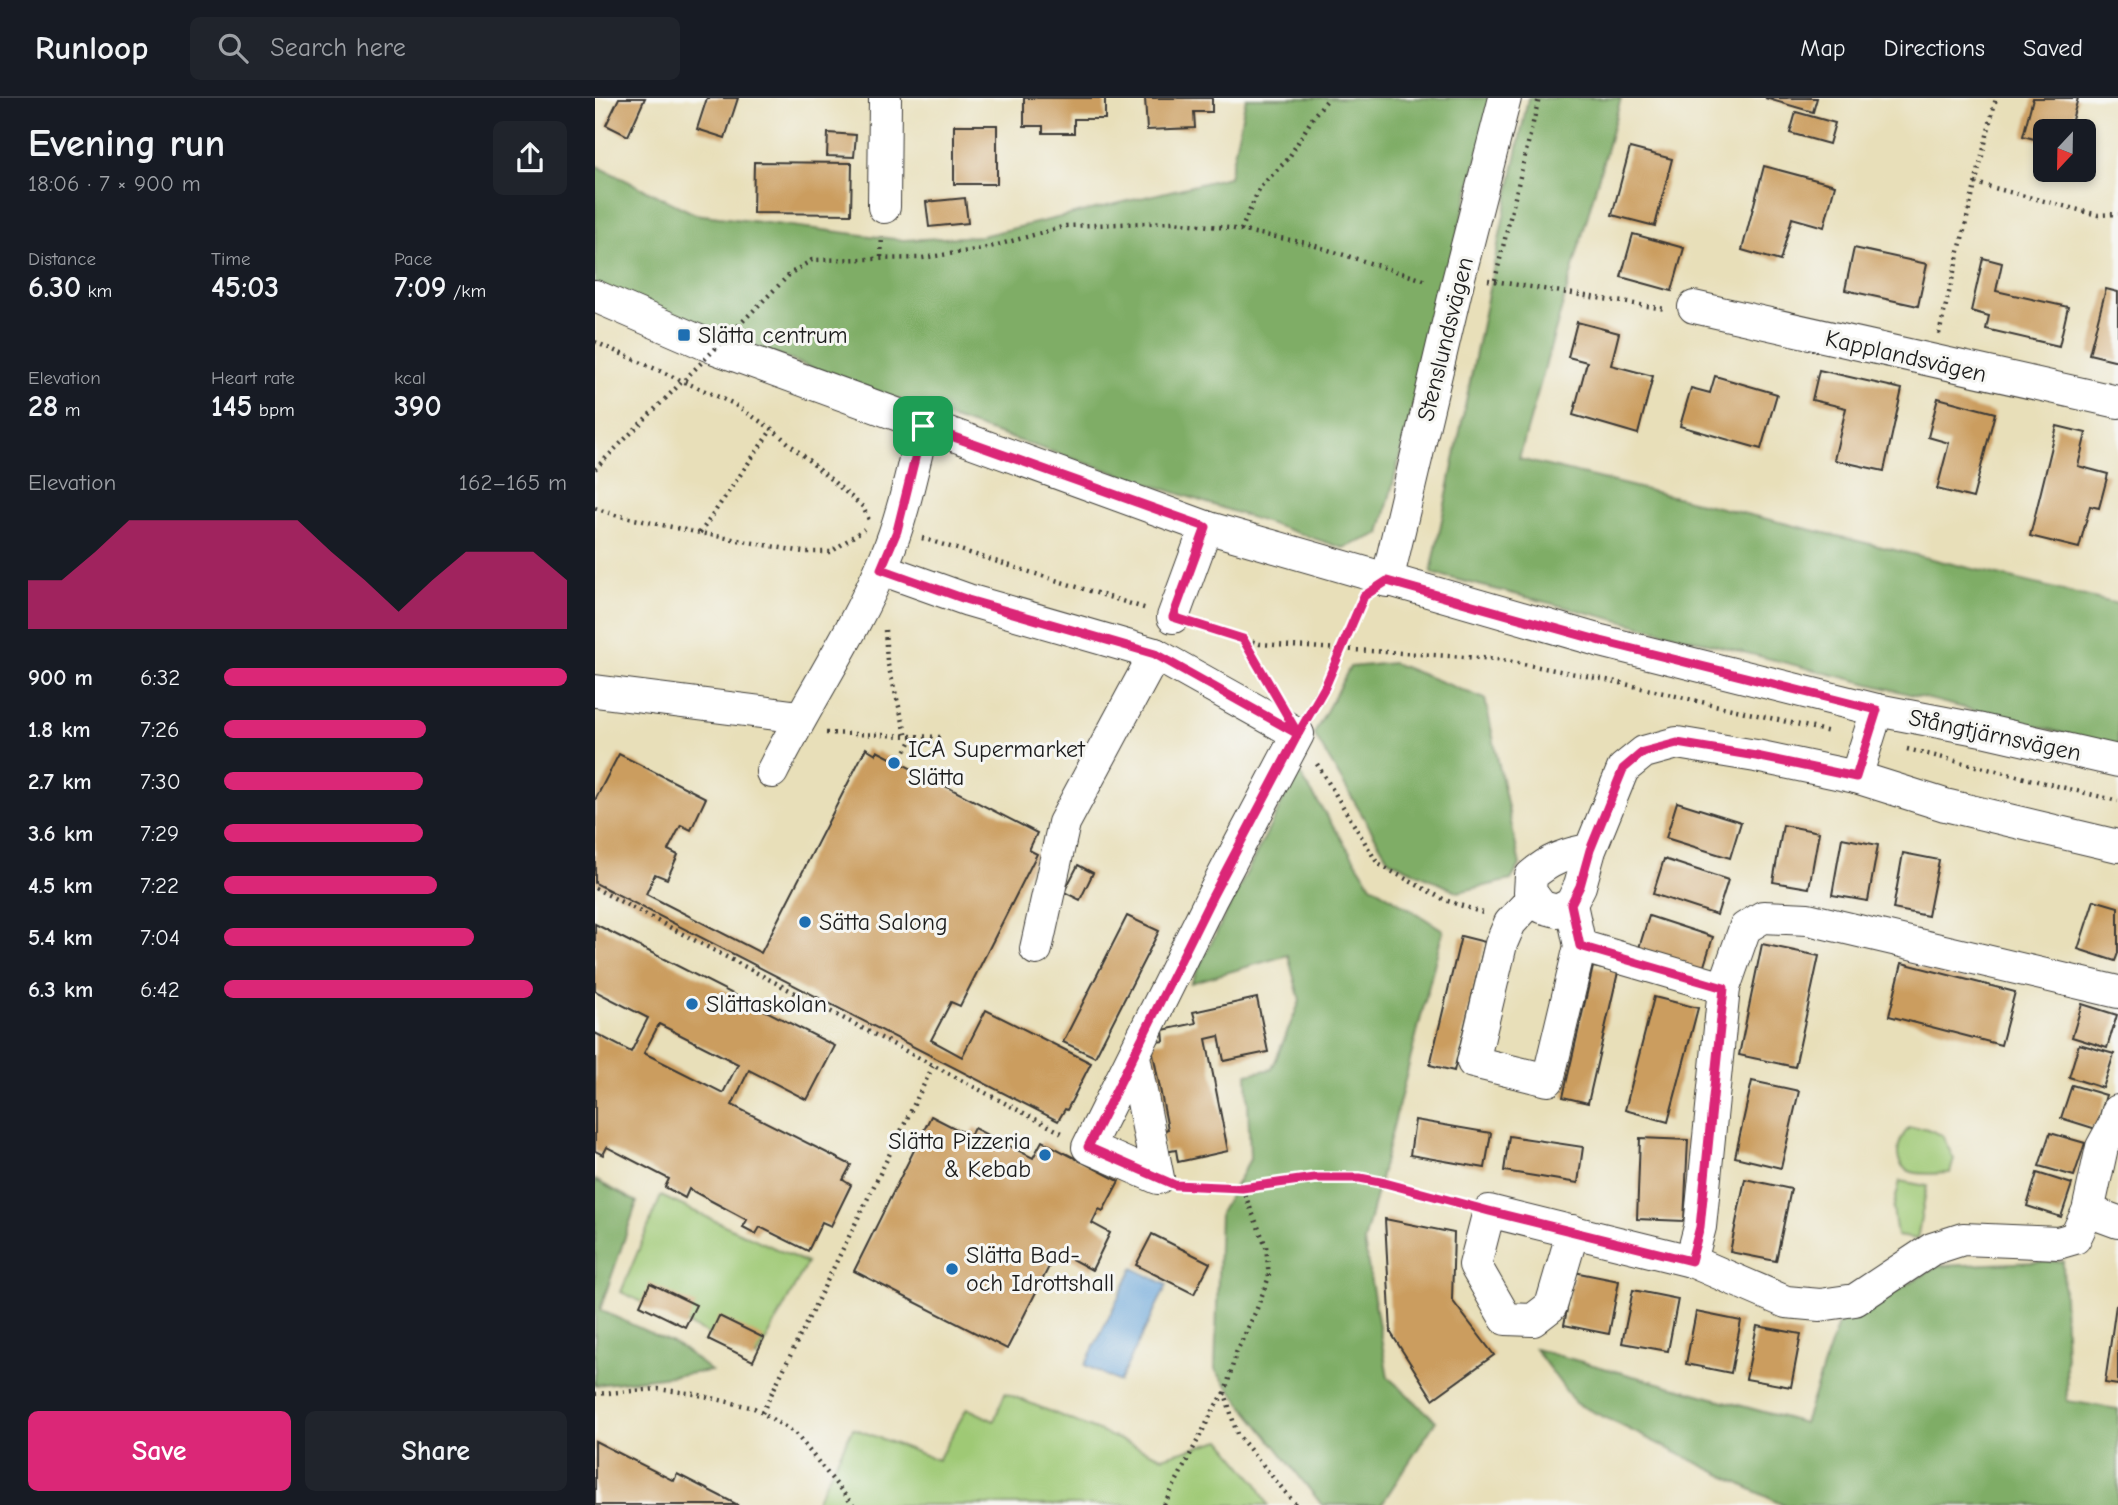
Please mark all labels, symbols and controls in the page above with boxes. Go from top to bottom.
search box [190,17,680,80]
text: Runloop [35,29,148,67]
icon: search [214,29,252,67]
text: Search here [270,33,406,63]
text: Map [1800,34,1846,62]
text: Directions [1884,34,1985,62]
text: Saved [2023,34,2083,62]
north arrow [2033,119,2097,182]
map controls [2033,119,2096,182]
button: share [493,121,567,195]
text: Evening run [28,122,225,166]
text: 18:06 · 7 × 900 m [28,170,201,197]
text: Distance [28,248,96,270]
text: Time [211,248,250,270]
text: Pace [394,248,432,270]
street label: Stenslundsvägen [1411,254,1479,424]
text: 6.30 [28,270,81,305]
text: 45:03 [211,270,279,305]
text: 7:09 [394,270,447,305]
text: km [81,280,112,302]
text: /km [447,280,486,302]
place label: Slätta centrum [698,321,848,349]
street label: Kapplandsvägen [1823,324,1989,388]
marker: Slätta centrum [676,327,692,343]
text: Elevation [28,367,101,389]
text: Heart rate [211,367,295,389]
text: kcal [394,367,426,389]
text: 28 [28,389,58,424]
text: 145 [211,389,253,424]
text: 390 [394,389,442,424]
pin [893,396,953,456]
text: m [58,399,80,421]
text: bpm [253,399,295,421]
icon: arrive [904,407,942,445]
text: Elevation [28,469,116,496]
text: 162–165 m [459,469,567,496]
text: 900 m [28,664,93,691]
text: 6:32 [140,664,180,691]
street label: Stångtjärnsvägen [1906,703,2084,767]
text: 1.8 km [28,716,91,743]
text: 7:26 [140,716,180,743]
place label: ICA Supermarket Slätta [908,735,1086,791]
marker: ICA Supermarket Slätta [886,755,902,771]
text: 2.7 km [28,768,92,795]
text: 7:30 [140,768,181,795]
text: 3.6 km [28,820,93,847]
text: 7:29 [140,820,179,847]
text: 4.5 km [28,872,93,899]
text: 7:22 [140,872,179,899]
place label: Sätta Salong [819,908,948,936]
marker: Sätta Salong [797,914,813,930]
text: 5.4 km [28,924,93,951]
text: 7:04 [140,924,180,951]
text: 6.3 km [28,976,93,1003]
text: 6:42 [140,976,180,1003]
place label: Slättaskolan [706,990,827,1018]
marker: Slättaskolan [684,996,700,1012]
place label: Slätta Pizzeria & Kebab [888,1127,1031,1183]
marker: Slätta Pizzeria & Kebab [1037,1147,1053,1163]
place label: Slätta Bad- och Idrottshall [966,1241,1114,1297]
marker: Slätta Bad- och Idrottshall [944,1261,960,1277]
button: Save [28,1411,291,1491]
button: Share [305,1411,567,1491]

